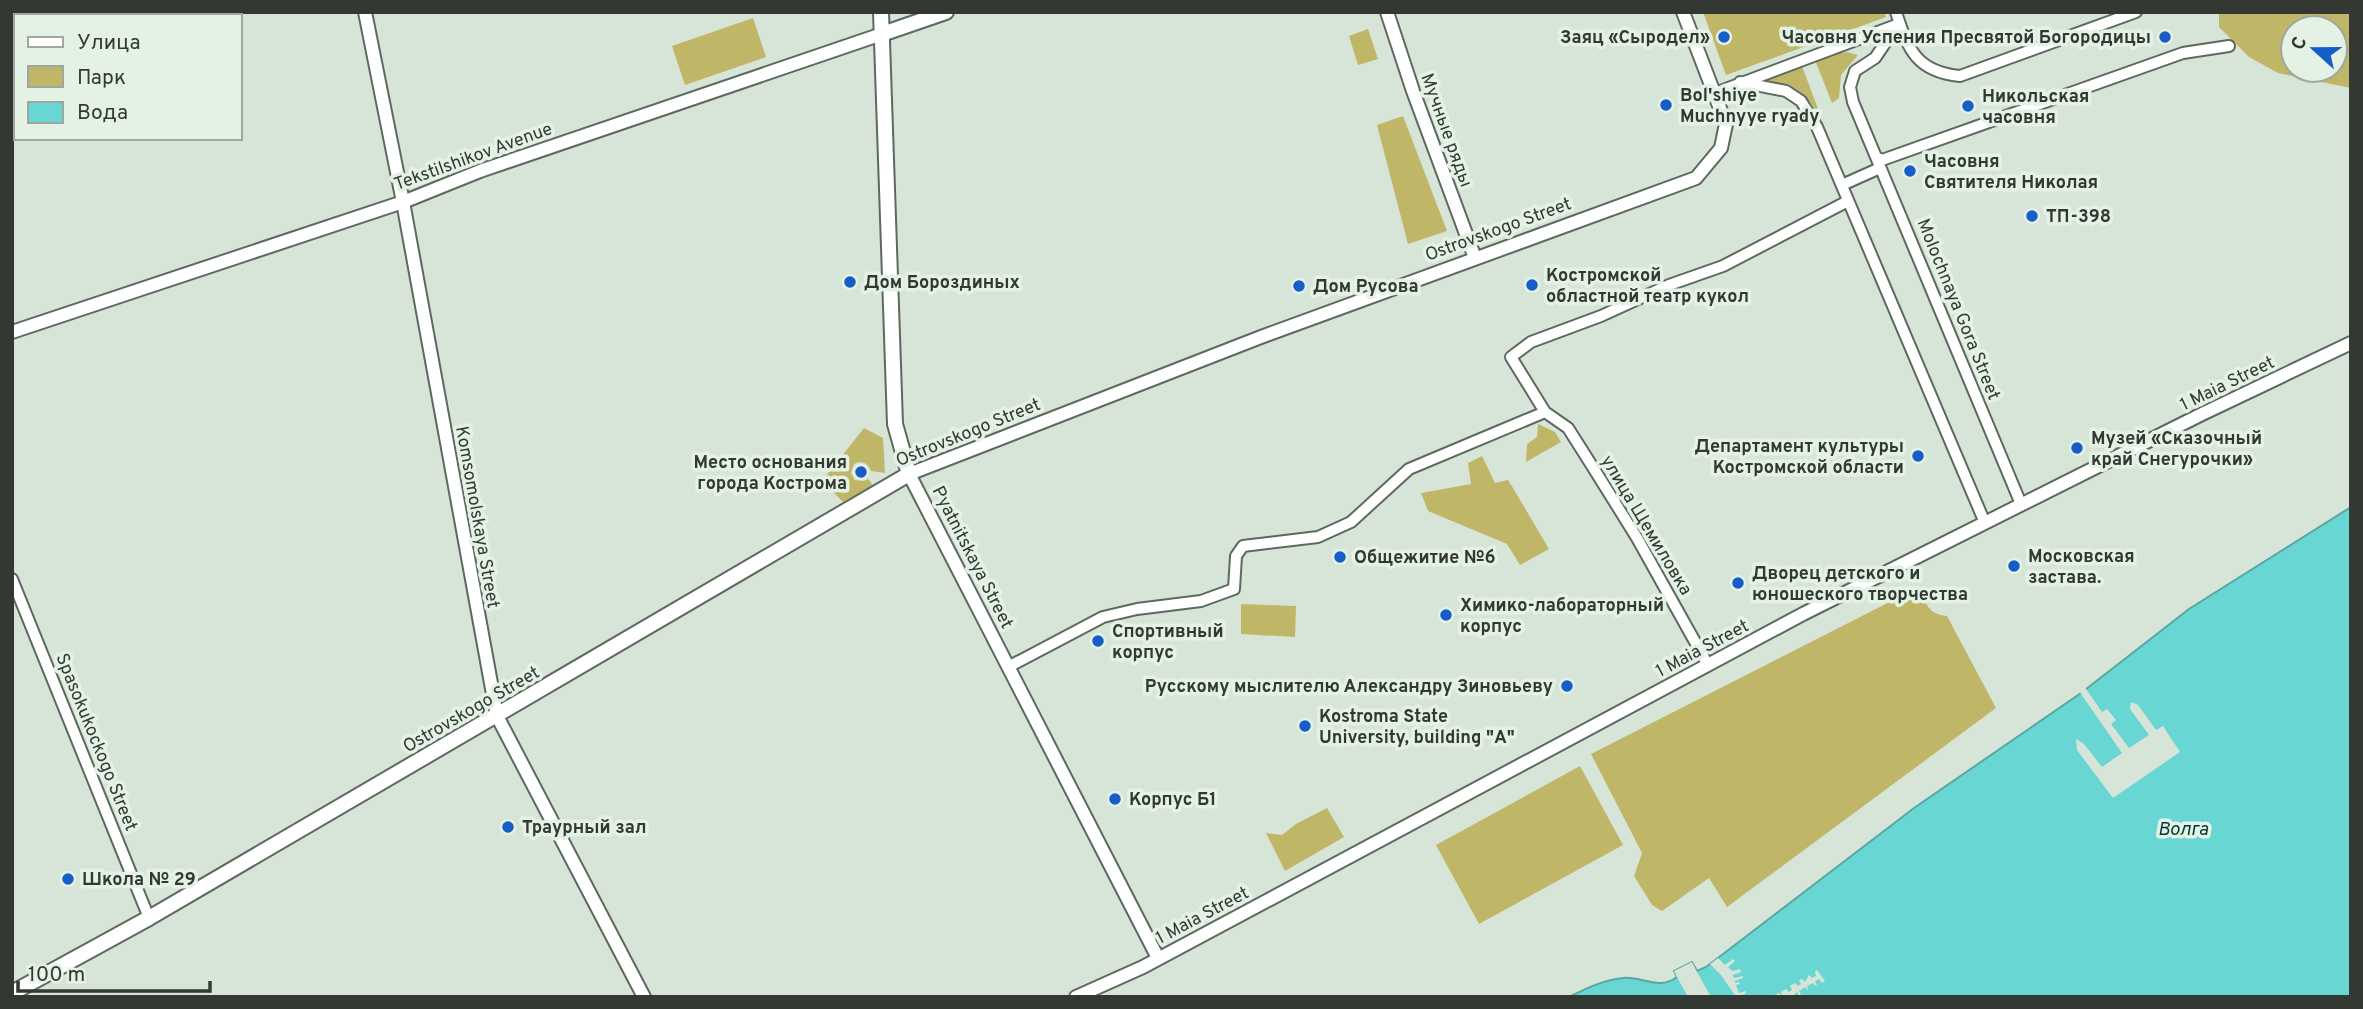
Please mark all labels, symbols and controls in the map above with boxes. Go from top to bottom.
legend [14,14,242,140]
north arrow [2279,14,2349,84]
place label: Заяц «Сыродел» [1560,27,1710,50]
place label: Часовня Успения Пресвятой Богородицы [1782,27,2151,50]
marker: Заяц «Сыродел» [1716,29,1732,45]
marker: Часовня Успения Пресвятой Богородицы [2157,29,2173,45]
text: Улица [77,30,141,57]
text: С [2287,34,2313,54]
text: Парк [77,65,126,92]
street label: Мучные ряды [1414,70,1477,191]
place label: Bol'shiye Muchnyye ryady [1680,85,1819,129]
place label: Никольская часовня [1982,86,2089,130]
marker: Bol'shiye Muchnyye ryady [1658,97,1674,113]
marker: Никольская часовня [1960,98,1976,114]
text: Вода [77,100,128,127]
street label: Tekstilshikov Avenue [391,118,556,197]
place label: Часовня Святителя Николая [1924,151,2098,195]
marker: Часовня Святителя Николая [1902,163,1918,179]
street label: Ostrovskogo Street [1422,193,1575,268]
place label: ТП-398 [2046,206,2111,229]
marker: ТП-398 [2024,208,2040,224]
street label: Molochnaya Gora Street [1911,215,2005,404]
place label: Костромской областной театр кукол [1546,265,1749,309]
place label: Дом Бороздиных [864,272,1020,295]
marker: Дом Бороздиных [842,274,858,290]
place label: Дом Русова [1313,276,1418,299]
marker: Костромской областной театр кукол [1524,277,1540,293]
marker: Дом Русова [1291,278,1307,294]
street label: 1 Maia Street [2177,352,2279,417]
street label: Ostrovskogo Street [893,394,1044,473]
street label: Komsomolskaya Street [449,424,504,610]
place label: Музей «Сказочный край Снегурочки» [2091,428,2262,472]
place label: Департамент культуры Костромской области [1695,436,1904,480]
marker: Музей «Сказочный край Снегурочки» [2069,440,2085,456]
marker: Департамент культуры Костромской области [1910,448,1926,464]
street label: улица Щемиловка [1595,451,1697,600]
place label: Место основания города Кострома [694,452,847,496]
marker: Место основания города Кострома [853,464,869,480]
street label: Pyatnitskaya Street [926,482,1018,633]
place label: Московская застава. [2028,546,2135,590]
place label: Общежитие №6 [1354,547,1496,570]
marker: Общежитие №6 [1332,549,1348,565]
marker: Московская застава. [2006,558,2022,574]
place label: Дворец детского и юношеского творчества [1752,563,1968,607]
marker: Дворец детского и юношеского творчества [1730,575,1746,591]
place label: Химико-лабораторный корпус [1460,595,1664,639]
marker: Химико-лабораторный корпус [1438,607,1454,623]
street label: 1 Maia Street [1652,615,1753,683]
place label: Спортивный корпус [1112,621,1224,665]
marker: Спортивный корпус [1090,633,1106,649]
street label: Spasokukoсkogo Street [49,650,142,835]
street label: Ostrovskogo Street [399,662,544,759]
place label: Русскому мыслителю Александру Зиновьеву [1145,676,1553,699]
marker: Русскому мыслителю Александру Зиновьеву [1559,678,1575,694]
place label: Kostroma State University, building "A" [1319,706,1515,750]
marker: Kostroma State University, building "A" [1297,718,1313,734]
place label: Корпус Б1 [1129,789,1217,812]
marker: Корпус Б1 [1107,791,1123,807]
place label: Траурный зал [522,817,646,840]
water label: Волга [2158,818,2208,842]
marker: Траурный зал [500,819,516,835]
place label: Школа № 29 [82,869,196,892]
marker: Школа № 29 [60,871,76,887]
street label: 1 Maia Street [1152,882,1253,950]
scale bar [18,950,210,994]
text: 100 m [28,962,85,989]

